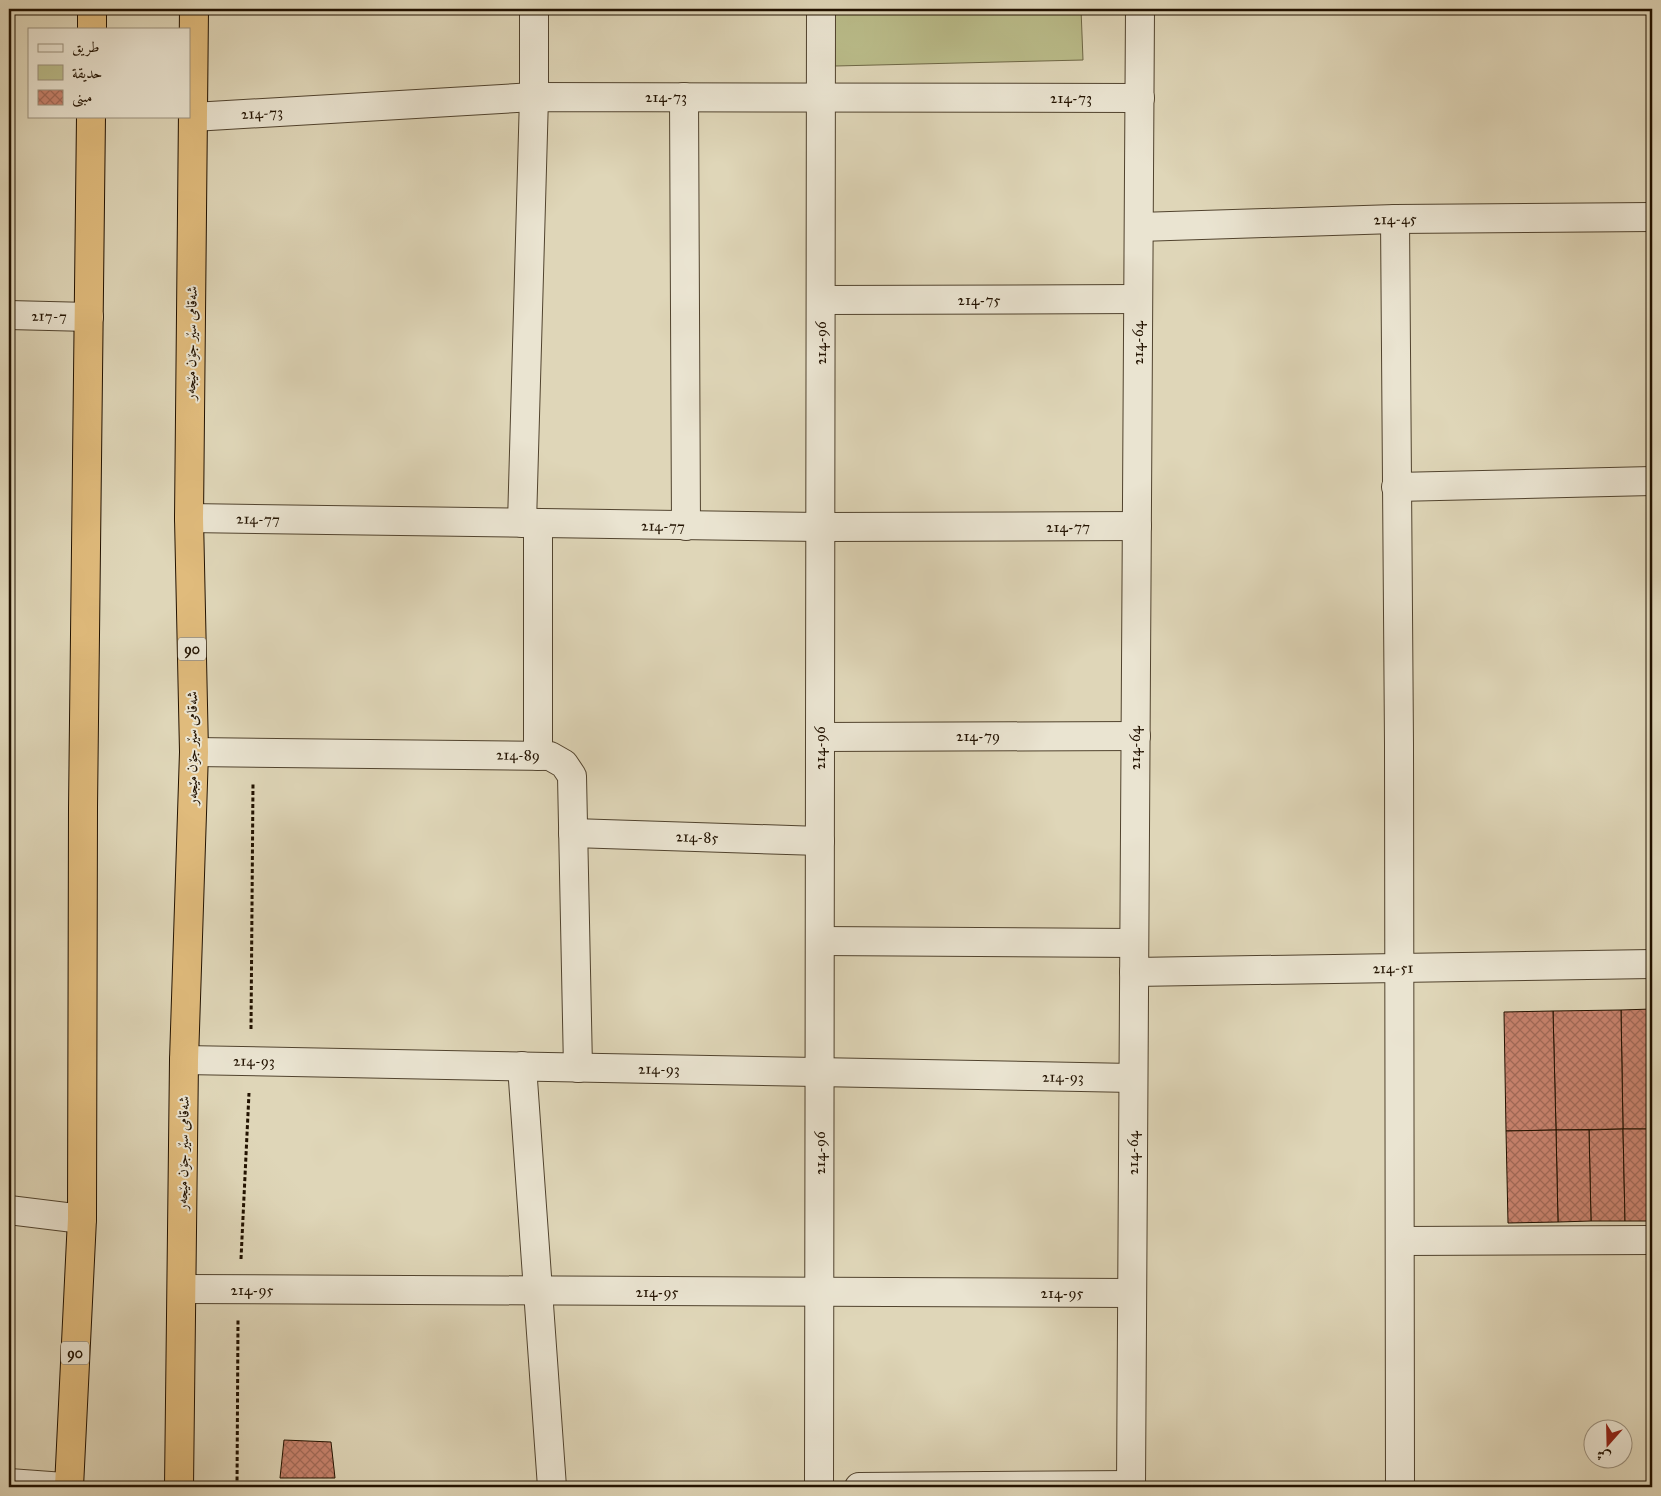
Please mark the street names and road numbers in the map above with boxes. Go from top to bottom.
street label: 214-73 [645,88,687,106]
street label: 214-73 [1050,89,1092,107]
street label: 214-73 [241,103,283,123]
street label: 214-45 [1373,210,1417,228]
street label: شەقامی سێر جۆن مێجەر [181,286,201,402]
street label: 214-75 [958,291,1000,309]
street label: 217-7 [31,307,67,325]
street label: 214-96 [812,320,830,365]
street label: 214-64 [1129,320,1147,365]
street label: 214-77 [236,510,280,528]
street label: 214-77 [641,517,685,535]
street label: 214-77 [1046,518,1090,536]
road number: 90 [178,638,206,661]
street label: شەقامی سێر جۆن مێجەر [183,691,201,807]
street label: 214-96 [811,725,829,770]
street label: 214-64 [1126,725,1144,770]
street label: 214-79 [956,727,1000,745]
street label: 214-89 [496,746,540,764]
street label: 214-85 [675,827,719,847]
street label: 214-51 [1372,959,1414,977]
street label: 214-93 [233,1052,275,1070]
street label: 214-93 [638,1060,680,1078]
street label: 214-93 [1042,1068,1084,1086]
street label: شەقامی سێر جۆن مێجەر [173,1096,193,1212]
street label: 214-96 [811,1130,829,1175]
street label: 214-64 [1124,1130,1142,1175]
street label: 214-95 [231,1281,273,1299]
street label: 214-95 [636,1283,678,1301]
street label: 214-95 [1041,1284,1083,1302]
road number: 90 [61,1342,89,1365]

